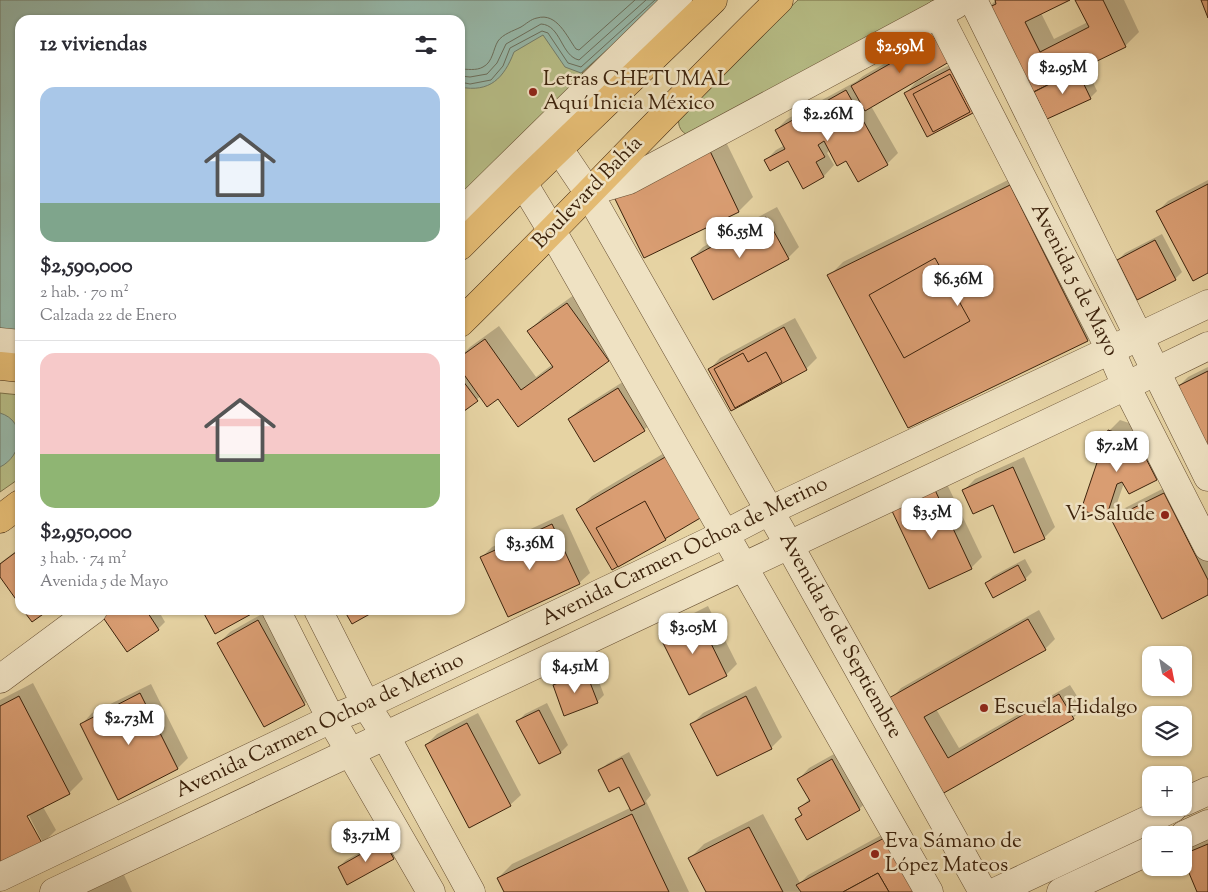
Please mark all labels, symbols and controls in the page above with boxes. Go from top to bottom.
text: 12 viviendas [40,30,147,60]
icon: filters [412,31,440,59]
pin: $2.59M [859,32,941,74]
text: $2.59M [876,36,924,59]
pin: $2.95M [1022,52,1104,95]
text: $2.95M [1039,57,1087,80]
place label: Letras CHETUMAL Aquí Inicia México [543,65,730,119]
marker: Letras CHETUMAL Aquí Inicia México [527,86,539,98]
pin: $2.26M [787,100,869,142]
text: $2.26M [803,104,853,127]
icon: home [195,120,285,210]
street label: Boulevard Bahía [526,129,650,256]
street label: Avenida 5 de Mayo [1022,198,1126,362]
pin: $6.55M [699,216,781,259]
text: $6.55M [717,221,763,244]
text: $2,590,000 [40,252,133,282]
pin: $6.36M [917,264,999,307]
text: $6.36M [933,269,983,292]
text: 2 hab. · 70 m² [40,282,129,305]
text: Calzada 22 de Enero [40,305,177,328]
icon: home [195,385,285,475]
pin: $7.2M [1082,430,1152,473]
text: $7.2M [1096,435,1138,458]
street label: Avenida Carmen Ochoa de Merino [537,469,833,635]
pin: $3.5M [897,498,967,540]
place label: Vi-Salude [1065,500,1155,530]
text: $3.5M [912,502,952,525]
marker: Vi-Salude [1159,509,1171,521]
text: $2,950,000 [40,518,132,548]
pin: $3.36M [489,528,571,571]
street label: Avenida 16 de Septiembre [771,528,909,744]
text: $3.36M [506,533,554,556]
text: 3 hab. · 74 m² [40,548,127,571]
text: Avenida 5 de Mayo [40,571,168,594]
pin: $3.05M [652,612,734,655]
text: $3.05M [669,617,717,640]
street label: Avenida Carmen Ochoa de Merino [171,646,469,806]
north arrow [1142,646,1192,696]
map controls [1142,646,1192,876]
pin: $4.51M [534,652,616,694]
text: $4.51M [552,656,598,679]
place label: Escuela Hidalgo [994,693,1138,723]
marker: Escuela Hidalgo [978,702,990,714]
pin: $2.73M [88,704,170,746]
button: layers [1142,706,1192,756]
text: $2.73M [104,708,154,731]
button: + [1142,766,1192,816]
pin: $3.71M [325,820,407,863]
text: $3.71M [342,825,390,848]
button: − [1142,826,1192,876]
place label: Eva Sámano de López Mateos [885,827,1022,881]
marker: Eva Sámano de López Mateos [869,848,881,860]

